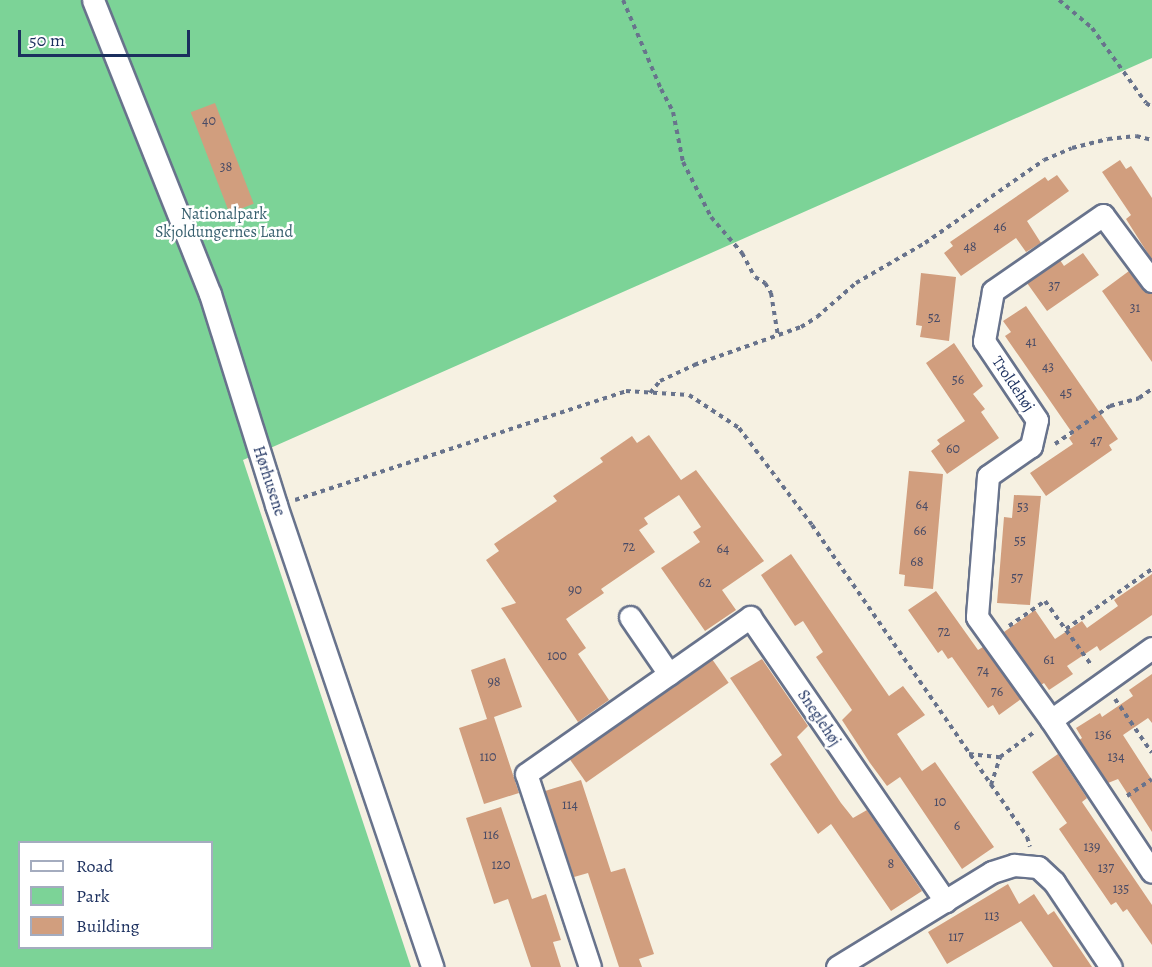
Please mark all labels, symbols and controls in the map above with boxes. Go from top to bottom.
scale bar [21,18,194,56]
text: 50 m [29,28,65,52]
house number: 40 [202,113,216,129]
house number: 38 [220,159,232,175]
park label: Nationalpark Skjoldungernes Land [155,204,293,242]
house number: 46 [994,219,1006,235]
house number: 48 [963,239,977,255]
house number: 37 [1048,278,1060,294]
house number: 31 [1130,300,1140,316]
house number: 52 [928,310,940,326]
house number: 41 [1025,334,1037,350]
street label: Troldehøj [988,353,1038,415]
house number: 43 [1042,359,1054,375]
house number: 56 [952,372,964,388]
house number: 45 [1060,385,1072,401]
house number: 47 [1090,433,1102,449]
house number: 60 [946,441,960,457]
street label: Hørhusene [249,444,289,518]
house number: 64 [916,497,928,513]
house number: 53 [1017,499,1029,515]
house number: 66 [914,523,926,539]
house number: 55 [1014,533,1026,549]
house number: 72 [623,539,635,555]
house number: 64 [717,541,729,557]
house number: 68 [910,554,924,570]
house number: 57 [1011,570,1023,586]
house number: 62 [698,575,712,591]
house number: 90 [568,582,582,598]
house number: 72 [938,624,950,640]
house number: 100 [547,648,567,664]
house number: 61 [1043,652,1055,668]
house number: 74 [977,663,989,679]
house number: 98 [487,674,501,690]
house number: 76 [991,684,1003,700]
street label: Sneglehøj [793,686,845,750]
house number: 136 [1094,727,1112,743]
house number: 110 [479,749,497,765]
house number: 134 [1108,749,1124,765]
house number: 10 [934,794,946,810]
house number: 114 [562,797,578,813]
house number: 6 [954,818,960,834]
house number: 116 [483,827,499,843]
house number: 139 [1084,839,1100,855]
legend [18,841,213,949]
text: Road [76,854,113,878]
house number: 8 [888,856,894,872]
house number: 120 [492,857,510,873]
house number: 137 [1098,860,1114,876]
house number: 135 [1113,881,1129,897]
text: Park [76,884,110,908]
house number: 113 [984,908,1000,924]
text: Building [76,914,140,938]
house number: 117 [948,929,964,945]

